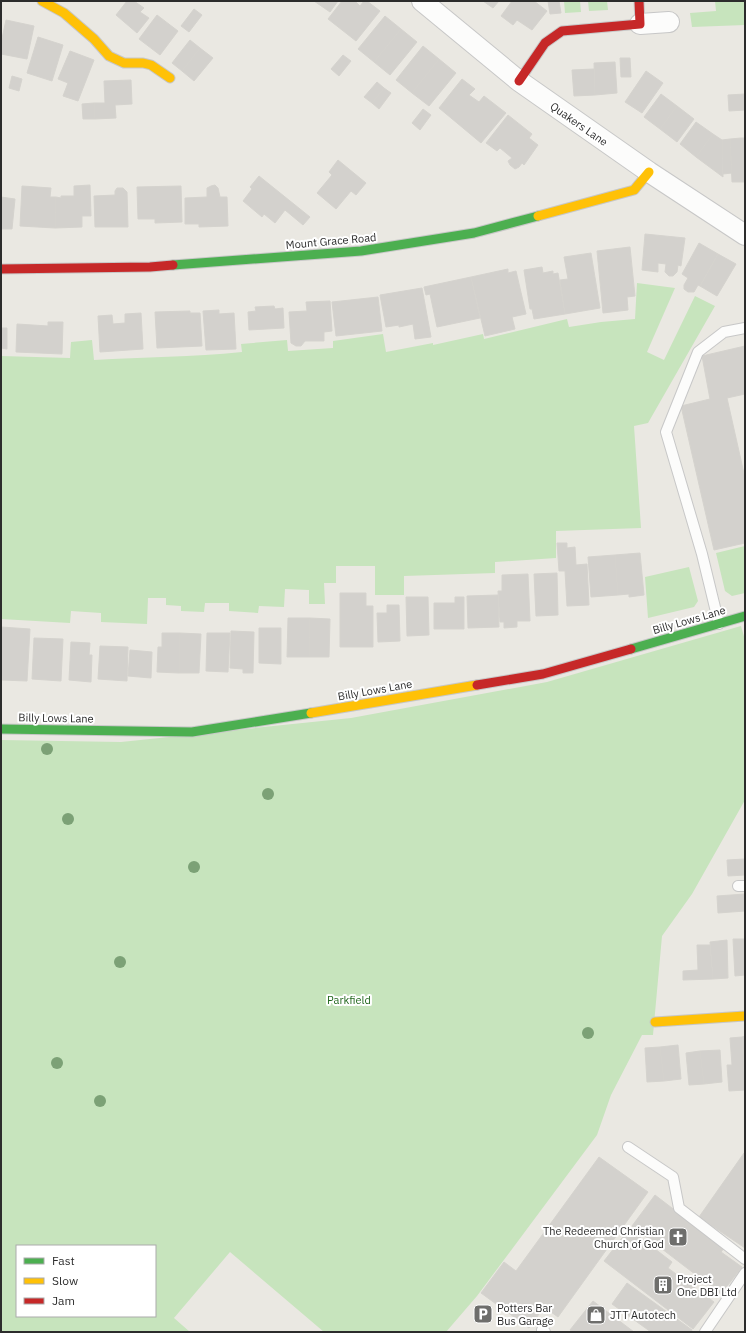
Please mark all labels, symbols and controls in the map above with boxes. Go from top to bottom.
street label: Quakers Lane [547,99,611,149]
street label: Mount Grace Road [285,230,377,252]
street label: Billy Lows Lane [651,603,727,637]
street label: Billy Lows Lane [337,677,413,703]
street label: Billy Lows Lane [18,710,94,726]
park label: Parkfield [327,993,371,1007]
place label: The Redeemed Christian Church of God [543,1224,664,1251]
church icon: The Redeemed Christian Church of God [667,1226,689,1248]
legend [16,1245,156,1317]
text: Fast [52,1253,75,1268]
place label: Project One DBI Ltd [677,1272,737,1299]
text: Slow [52,1273,78,1288]
building icon: Project One DBI Ltd [652,1274,674,1296]
text: Jam [52,1293,75,1308]
place label: Potters Bar Bus Garage [497,1301,554,1328]
parking icon: Potters Bar Bus Garage [472,1303,494,1325]
shop icon: JTT Autotech [585,1304,607,1326]
place label: JTT Autotech [610,1308,676,1322]

